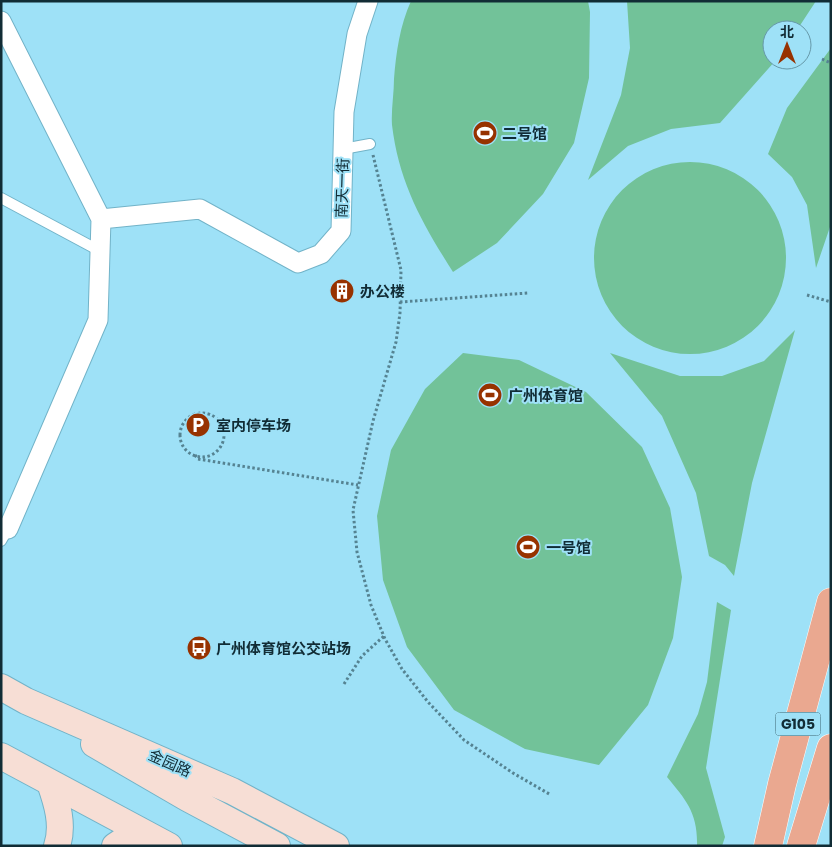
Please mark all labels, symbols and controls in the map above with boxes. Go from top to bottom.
north arrow [762,20,812,70]
text: 北 [780,22,794,42]
sports icon: 二号馆 [472,120,498,146]
place label: 二号馆 [502,123,547,144]
street label: 南天一街 [330,158,354,218]
building icon: 办公楼 [329,278,355,304]
place label: 办公楼 [360,281,405,302]
sports icon: 广州体育馆 [477,382,503,408]
place label: 广州体育馆 [508,385,583,406]
parking icon: 室内停车场 [185,412,211,438]
place label: 室内停车场 [216,415,291,436]
sports icon: 一号馆 [515,534,541,560]
place label: 一号馆 [546,537,591,558]
bus stop icon: 广州体育馆公交站场 [186,635,212,661]
place label: 广州体育馆公交站场 [216,638,351,659]
road number: G105 [776,712,820,736]
street label: 金园路 [145,744,195,782]

